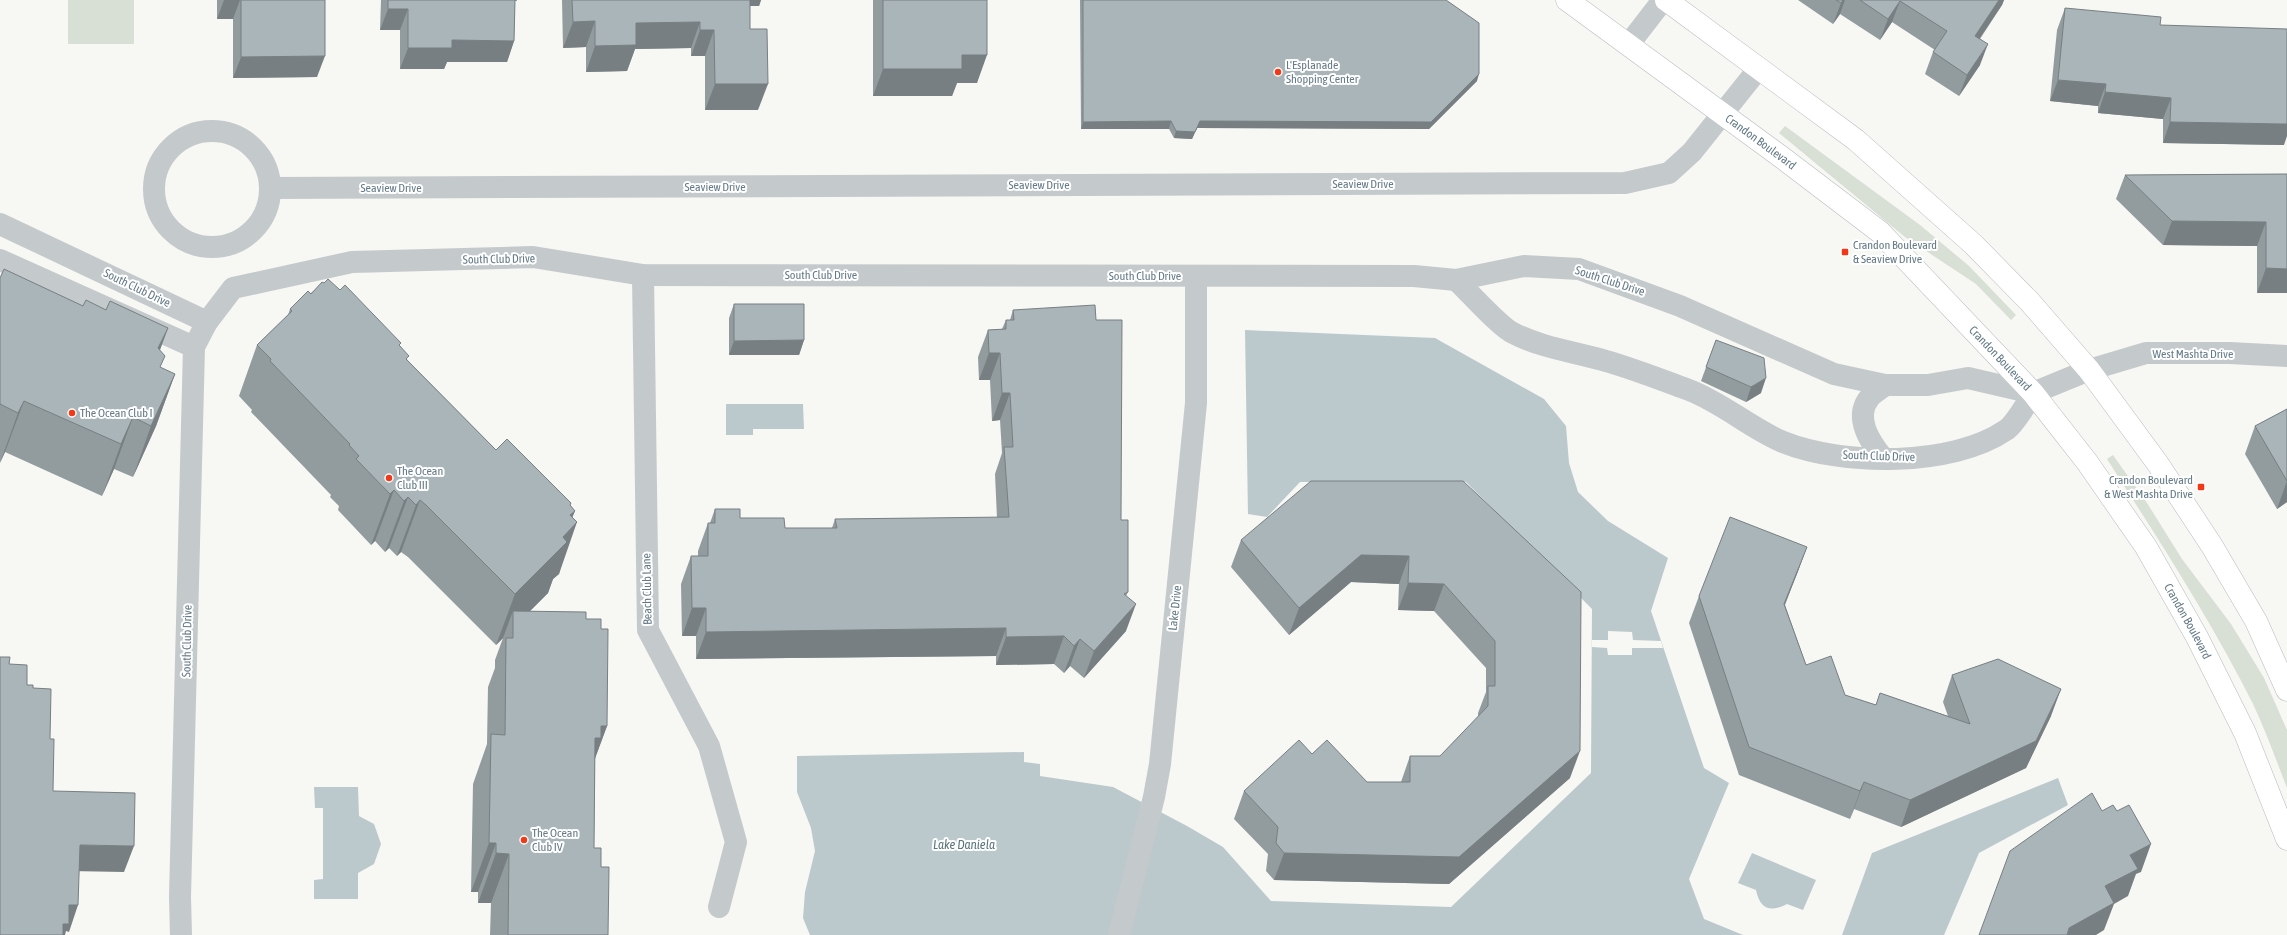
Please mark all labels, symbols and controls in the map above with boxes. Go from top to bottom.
place label: L'Esplanade Shopping Center [1286,58,1359,86]
marker: L'Esplanade Shopping Center [1273,67,1283,77]
street label: Crandon Boulevard [1723,111,1799,172]
street label: Seaview Drive [1332,177,1394,191]
street label: Seaview Drive [1008,178,1070,192]
street label: Seaview Drive [684,180,746,194]
street label: Seaview Drive [360,181,422,195]
place label: Crandon Boulevard & Seaview Drive [1853,238,1937,266]
marker: Crandon Boulevard & Seaview Drive [1840,247,1850,257]
street label: South Club Drive [463,251,535,267]
street label: South Club Drive [1573,263,1647,299]
street label: South Club Drive [101,266,173,310]
street label: South Club Drive [785,268,857,282]
street label: South Club Drive [1109,269,1181,283]
street label: Crandon Boulevard [1966,323,2034,394]
street label: West Mashta Drive [2153,347,2233,361]
place label: The Ocean Club I [80,406,153,420]
marker: The Ocean Club I [67,408,77,418]
street label: South Club Drive [1843,448,1915,464]
place label: The Ocean Club III [397,464,443,492]
marker: The Ocean Club III [384,473,394,483]
place label: Crandon Boulevard & West Mashta Drive [2104,473,2193,501]
marker: Crandon Boulevard & West Mashta Drive [2196,482,2206,492]
street label: Beach Club Lane [639,553,655,625]
street label: Crandon Boulevard [2161,581,2214,661]
street label: Lake Drive [1166,585,1184,631]
street label: South Club Drive [179,605,195,677]
place label: The Ocean Club IV [532,826,578,854]
marker: The Ocean Club IV [519,835,529,845]
water label: Lake Daniela [933,837,995,852]

